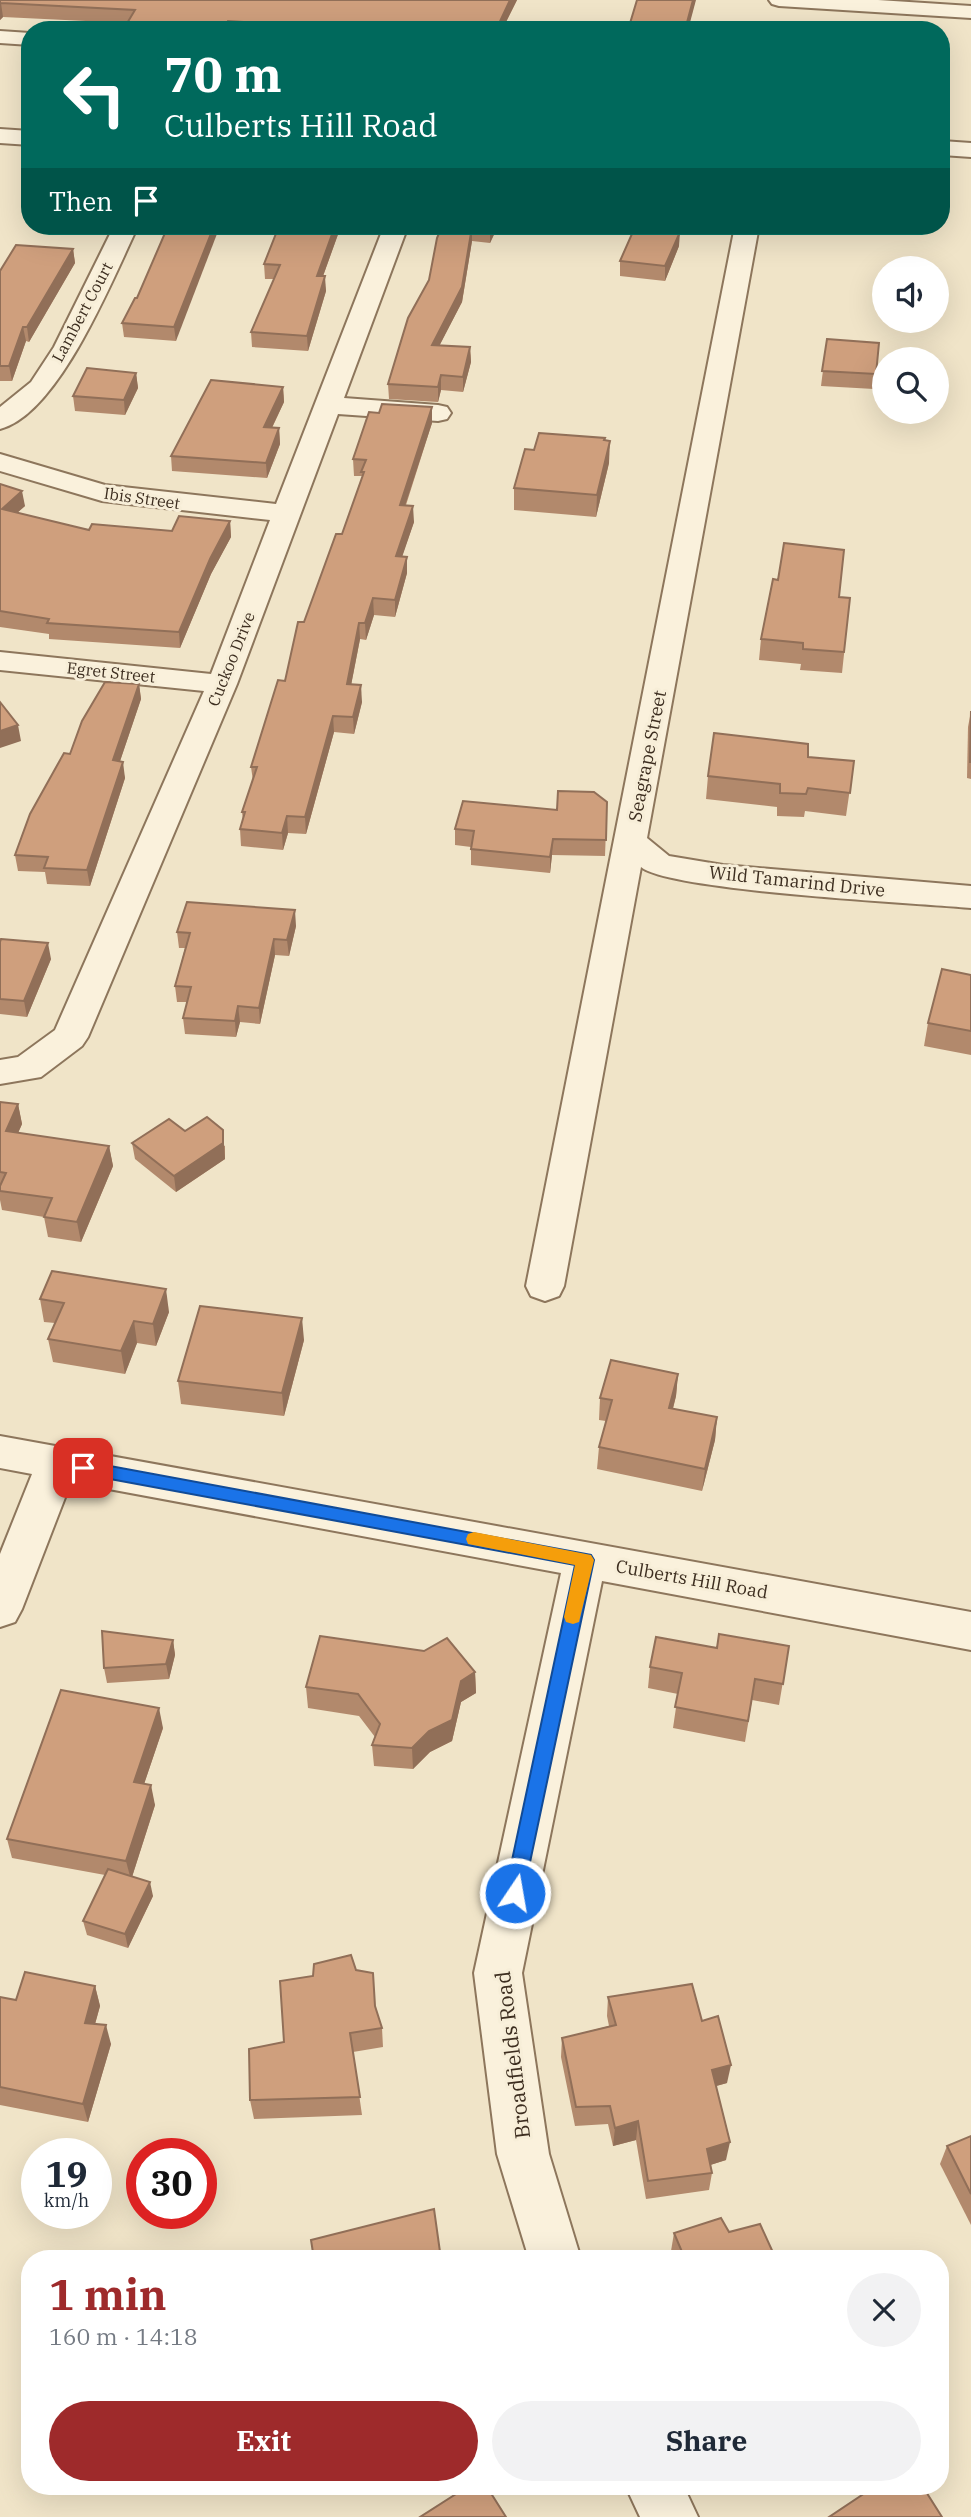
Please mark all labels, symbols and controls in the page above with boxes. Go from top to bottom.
text: 70 m [164,42,282,105]
icon: left [49,49,140,140]
text: Culberts Hill Road [164,104,438,146]
icon: arrive [127,182,165,220]
text: Then [49,184,113,218]
map controls [872,256,949,424]
button: sound [872,256,949,333]
street label: Lambert Court [47,258,117,365]
button: search [872,347,949,424]
street label: Ibis Street [103,483,182,513]
street label: Cuckoo Drive [203,609,259,709]
street label: Egret Street [66,657,157,687]
street label: Seagrape Street [623,688,671,824]
street label: Wild Tamarind Drive [708,860,886,902]
pin [53,1438,113,1498]
icon: arrive [64,1449,102,1487]
street label: Culberts Hill Road [614,1554,770,1604]
position arrow [478,1856,552,1930]
street label: Broadfields Road [488,1969,536,2140]
speed limit sign: 30 [126,2138,217,2229]
text: 19 [45,2151,88,2197]
text: km/h [44,2189,89,2212]
text: 1 min [49,2267,167,2322]
button: close [847,2273,921,2347]
text: 160 m · 14:18 [49,2321,198,2351]
button: Exit [49,2401,478,2481]
button: Share [492,2401,921,2481]

